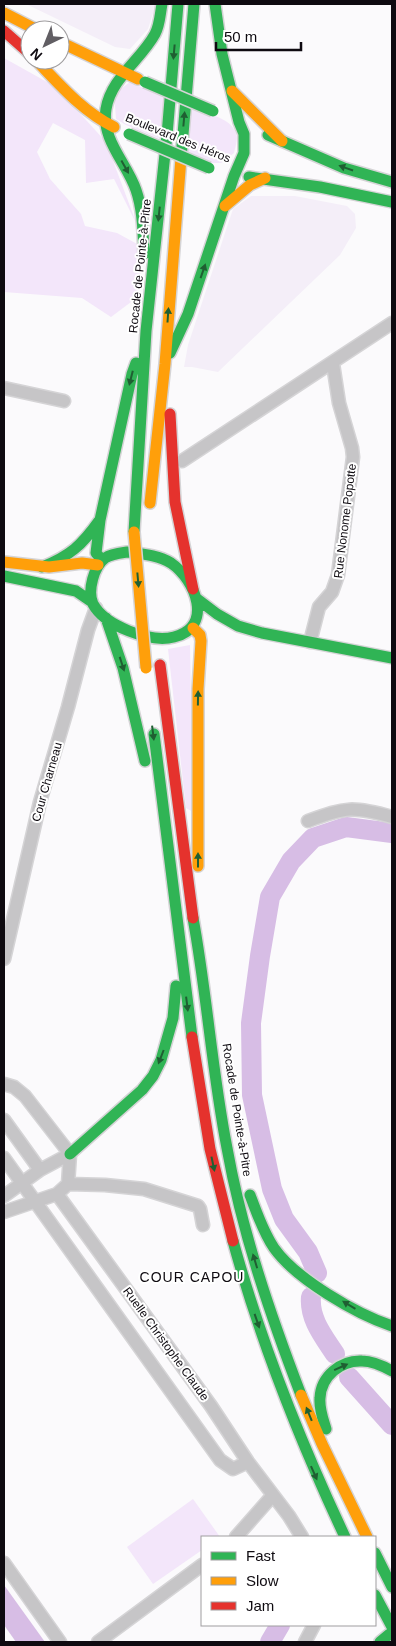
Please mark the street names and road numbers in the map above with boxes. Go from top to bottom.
street label: Boulevard des Héros [123,111,233,165]
street label: Rocade de Pointe-à-Pitre [126,198,154,334]
street label: Rue Nonome Popotte [331,463,359,579]
street label: Cour Charneau [29,741,65,823]
street label: Rocade de Pointe-à-Pitre [220,1042,255,1178]
street label: Ruelle Christophe Claude [120,1285,212,1404]

